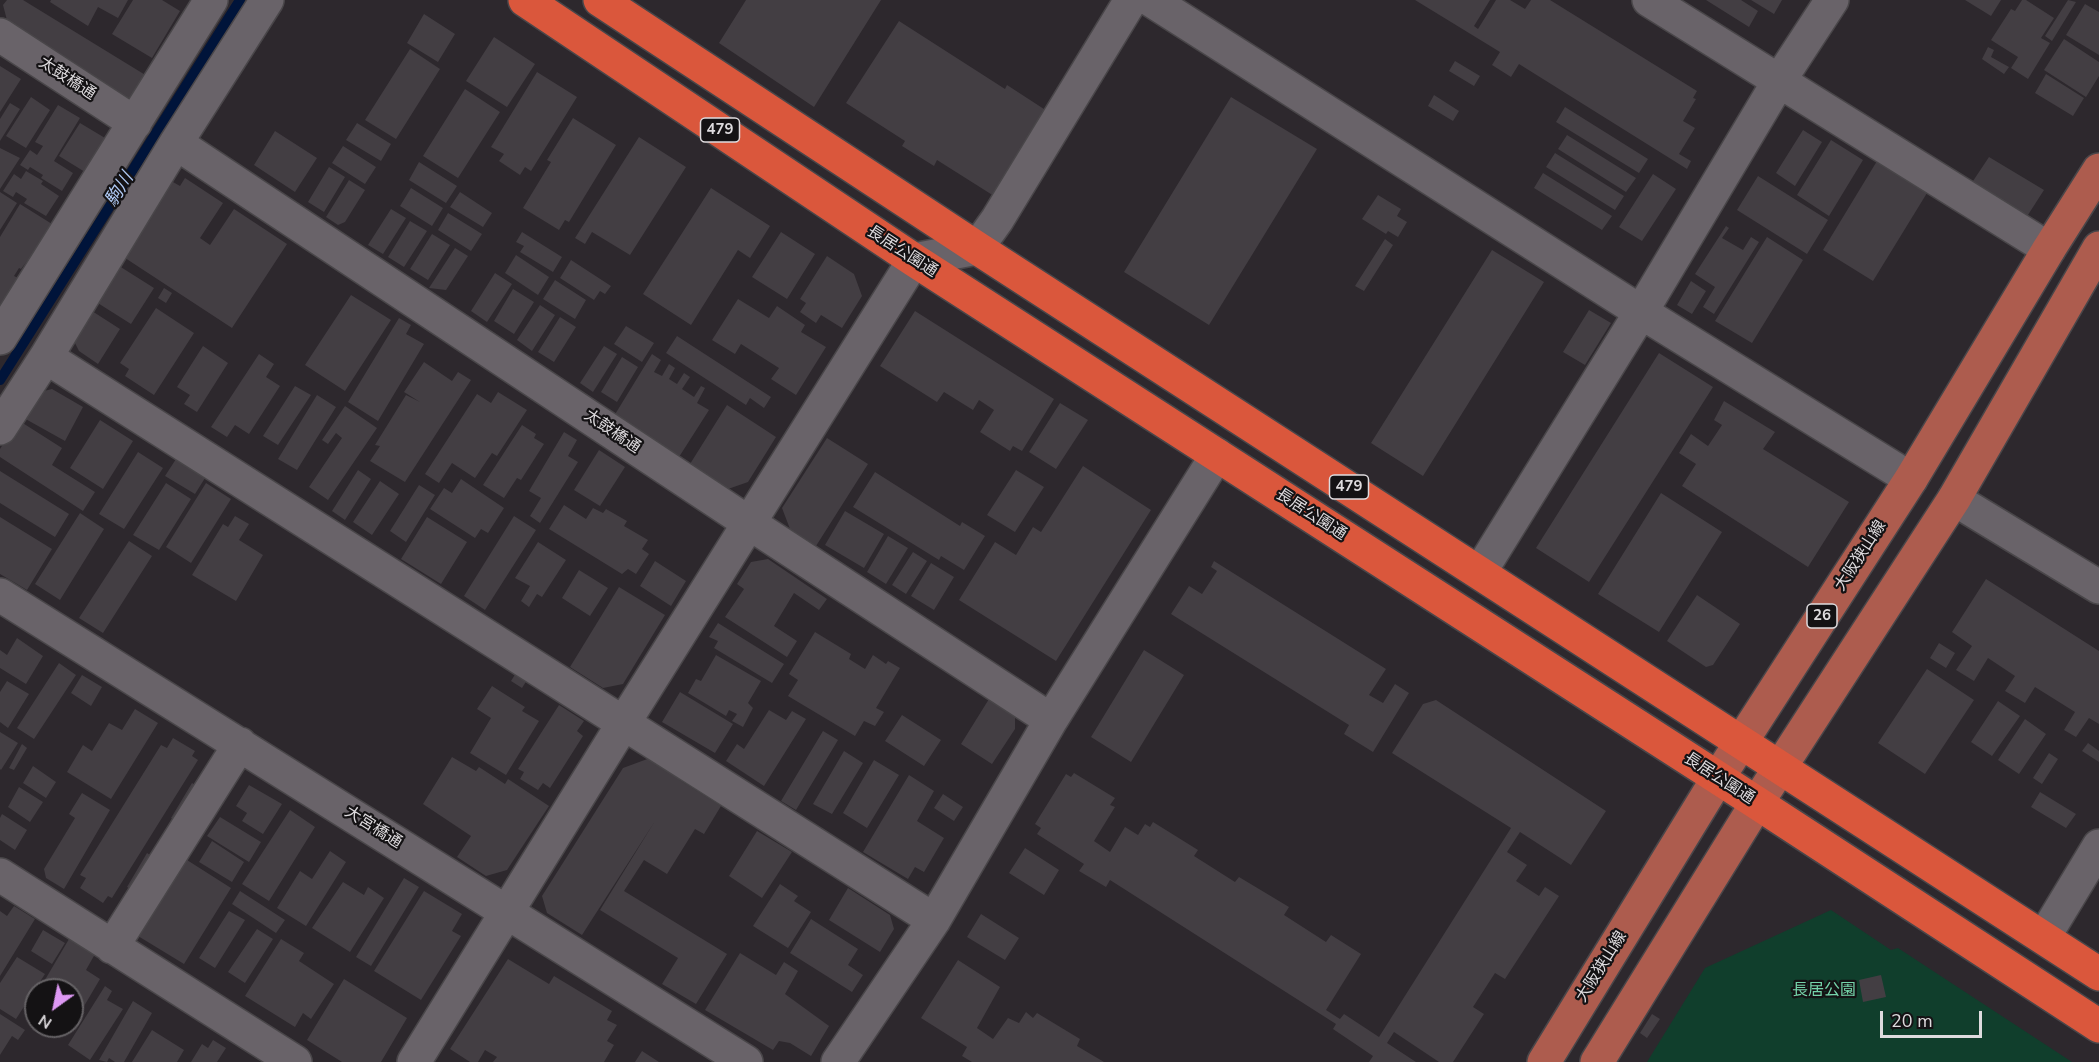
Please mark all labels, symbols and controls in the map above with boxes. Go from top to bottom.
street label: 太鼓橋通 [35,54,99,104]
road number: 479 [700,118,740,142]
water label: 駒川 [101,169,139,211]
street label: 長居公園通 [863,222,941,282]
street label: 太鼓橋通 [580,406,644,458]
road number: 479 [1330,475,1368,499]
street label: 長居公園通 [1272,485,1350,545]
street label: 大阪狭山線 [1831,517,1891,595]
road number: 26 [1807,604,1837,628]
street label: 長居公園通 [1680,749,1758,809]
street label: 大宮橋通 [341,803,405,853]
street label: 大阪狭山線 [1573,928,1631,1006]
north arrow [24,978,84,1038]
park label: 長居公園 [1792,981,1856,1001]
scale bar [1883,999,1985,1037]
text: N [34,1009,56,1034]
text: 20 m [1891,1009,1933,1033]

